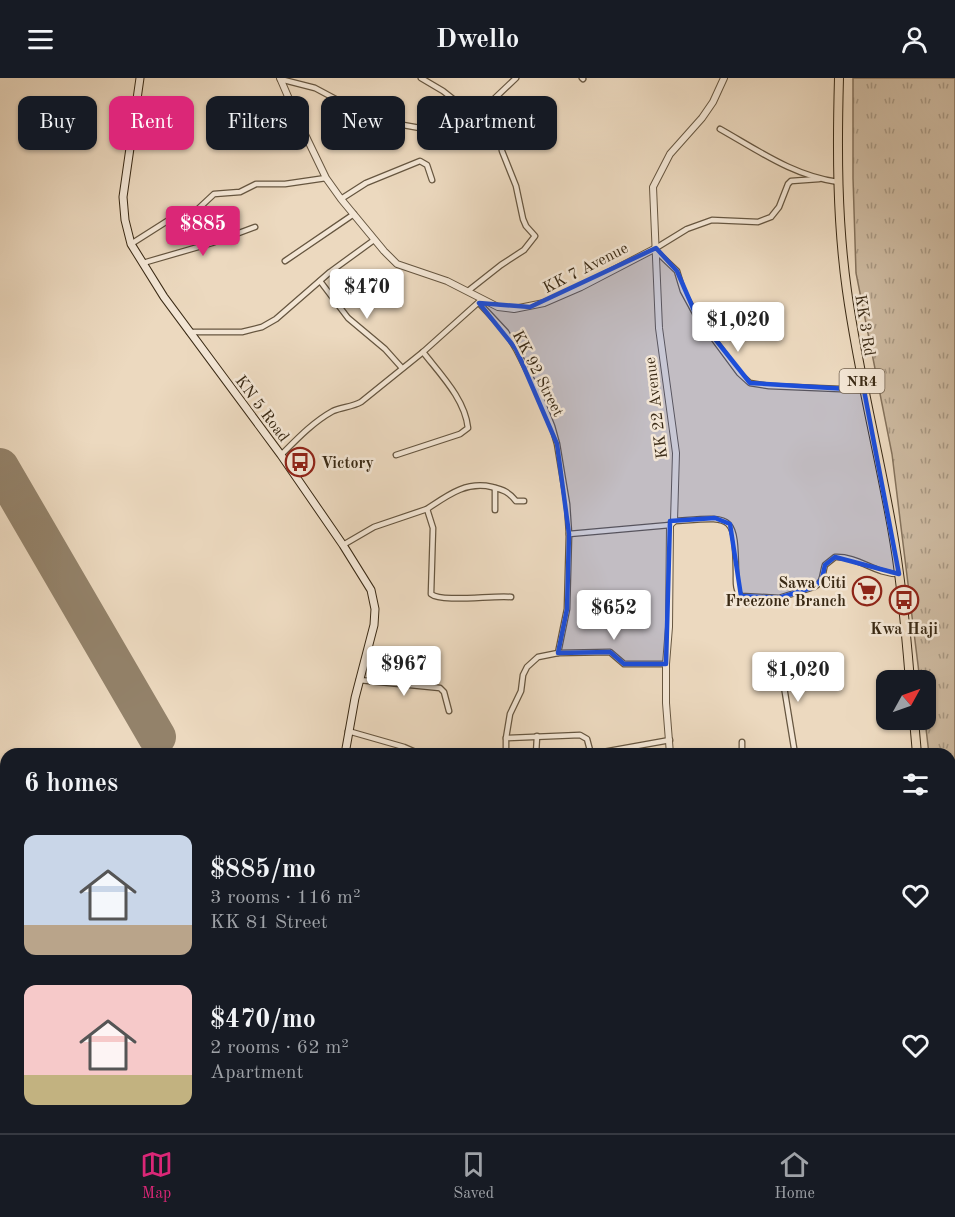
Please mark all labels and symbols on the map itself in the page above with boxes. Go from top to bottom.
pin: $885 [167,206,239,257]
street label: KK 7 Avenue [541,240,631,297]
pin: $470 [331,269,403,320]
street label: KK 3 Rd [851,293,877,357]
pin: $1,020 [689,302,787,353]
street label: KK 92 Street [509,328,566,420]
street label: KK 22 Avenue [643,356,671,460]
road number: NR4 [840,369,884,393]
street label: KN 5 Road [231,373,291,445]
bus stop icon: Victory [284,446,316,478]
place label: Victory [321,456,374,472]
supermarket icon: Sawa Citi Freezone Branch [851,575,883,607]
place label: Sawa Citi Freezone Branch [725,576,846,610]
bus stop icon: Kwa Haji [888,584,920,616]
pin: $652 [578,590,650,641]
place label: Kwa Haji [870,622,938,638]
pin: $967 [368,646,440,697]
pin: $1,020 [749,652,847,703]
north arrow [876,670,936,730]

